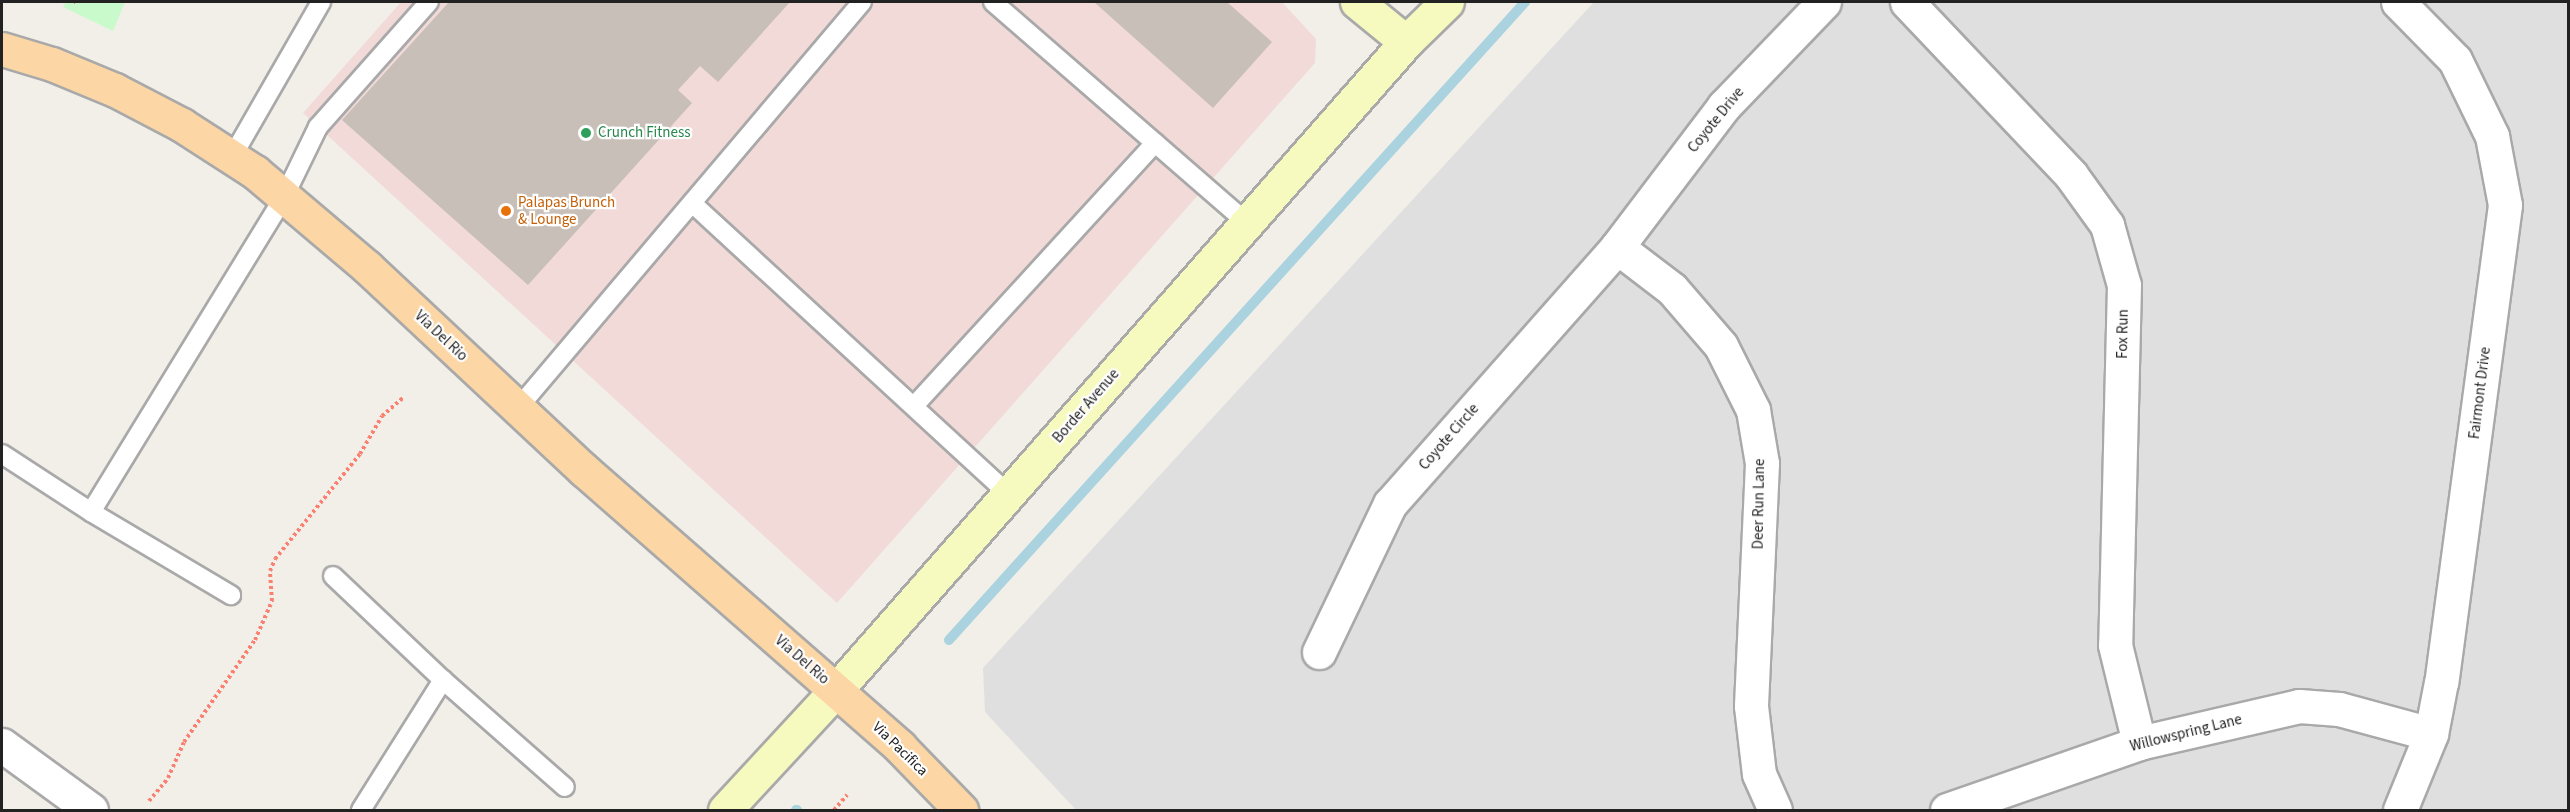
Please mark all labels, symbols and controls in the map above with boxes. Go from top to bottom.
street label: Coyote Drive [1684,84,1748,156]
place label: Crunch Fitness [598,124,691,142]
marker: Crunch Fitness [579,126,593,140]
place label: Palapas Brunch & Lounge [518,193,615,228]
marker: Palapas Brunch & Lounge [499,204,513,218]
street label: Via Del Rio [411,307,471,365]
street label: Fox Run [2114,309,2132,359]
street label: Fairmont Drive [2465,346,2495,440]
street label: Border Avenue [1049,365,1123,447]
street label: Coyote Circle [1415,400,1483,474]
street label: Deer Run Lane [1749,458,1769,550]
street label: Via Del Rio [771,632,833,688]
street label: Willowspring Lane [2128,710,2244,756]
street label: Via Pacifica [868,718,932,780]

